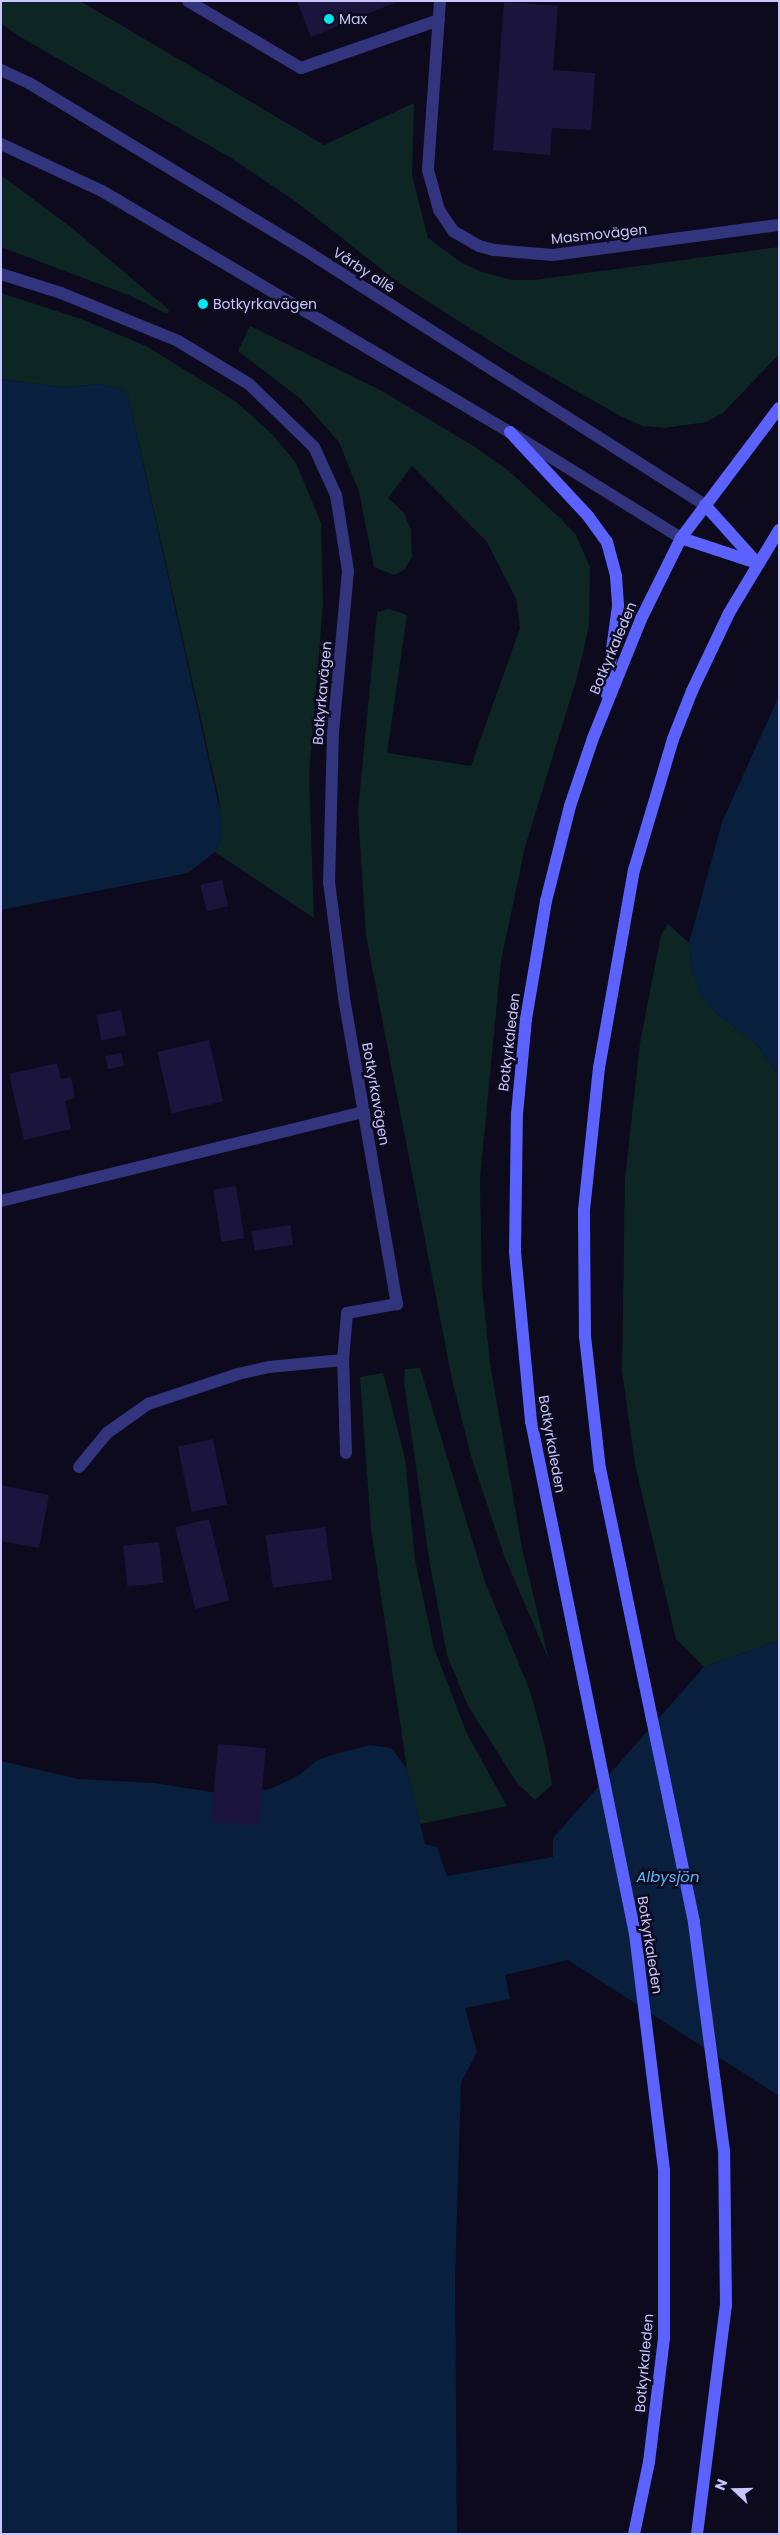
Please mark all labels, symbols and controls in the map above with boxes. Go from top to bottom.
place label: Max [339,11,367,27]
marker: Max [323,13,335,25]
street label: Masmovägen [550,221,648,247]
street label: Vårby allé [330,244,398,296]
place label: Botkyrkavägen [213,296,317,312]
marker: Botkyrkavägen [197,298,209,310]
street label: Botkyrkaleden [586,599,640,697]
street label: Botkyrkavägen [309,640,335,746]
street label: Botkyrkaleden [495,992,523,1092]
street label: Botkyrkavägen [359,1041,393,1147]
street label: Botkyrkaleden [535,1394,569,1494]
water label: Albysjön [636,1868,700,1886]
street label: Botkyrkaleden [634,1895,666,1995]
street label: Botkyrkaleden [631,2313,657,2413]
north arrow [710,2465,760,2515]
text: N [710,2476,732,2493]

